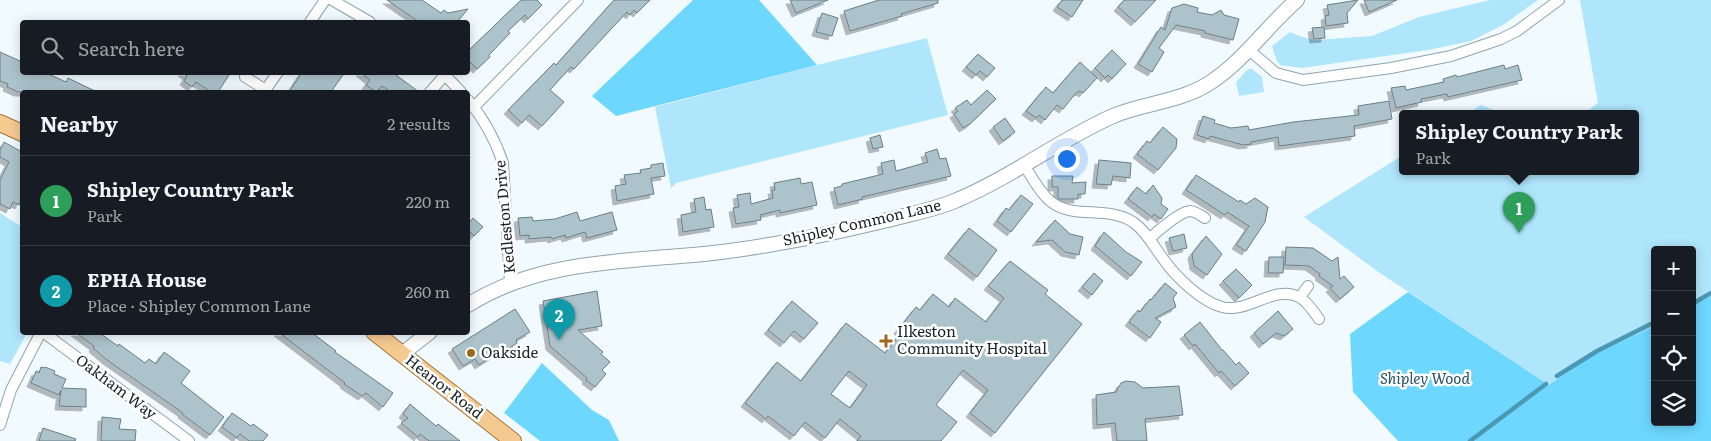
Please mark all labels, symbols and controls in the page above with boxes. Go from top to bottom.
search box [20,20,470,75]
icon: search [38,34,66,62]
text: Search here [78,34,185,62]
text: Nearby [40,107,118,138]
popup [1399,110,1639,175]
text: 2 results [387,111,450,135]
text: Shipley Country Park [1416,117,1622,145]
text: Park [1416,145,1451,169]
your location [1054,146,1080,172]
street label: Kedleston Drive [487,159,520,275]
text: Shipley Country Park [87,175,294,203]
text: 1 [53,189,59,213]
text: 220 m [406,189,450,213]
street label: Shipley Common Lane [780,192,943,251]
pin: 1 [1503,192,1535,233]
text: Park [87,203,122,227]
map controls [1651,246,1696,426]
button: + [1651,246,1696,291]
text: EPHA House [87,265,207,293]
text: 2 [52,279,60,303]
text: 260 m [405,279,450,303]
button: − [1651,291,1696,336]
text: Place · Shipley Common Lane [87,293,311,317]
pin: 2 [543,299,575,340]
place label: Ilkeston Community Hospital [897,319,1047,359]
marker: Ilkeston Community Hospital [879,334,893,348]
button: locate [1651,336,1696,381]
place label: Oakside [481,340,538,363]
marker: Oakside [465,347,477,359]
street label: Oakham Way [72,348,162,424]
street label: Heanor Road [401,348,489,424]
park label: Shipley Wood [1380,366,1470,389]
button: layers [1651,381,1696,426]

